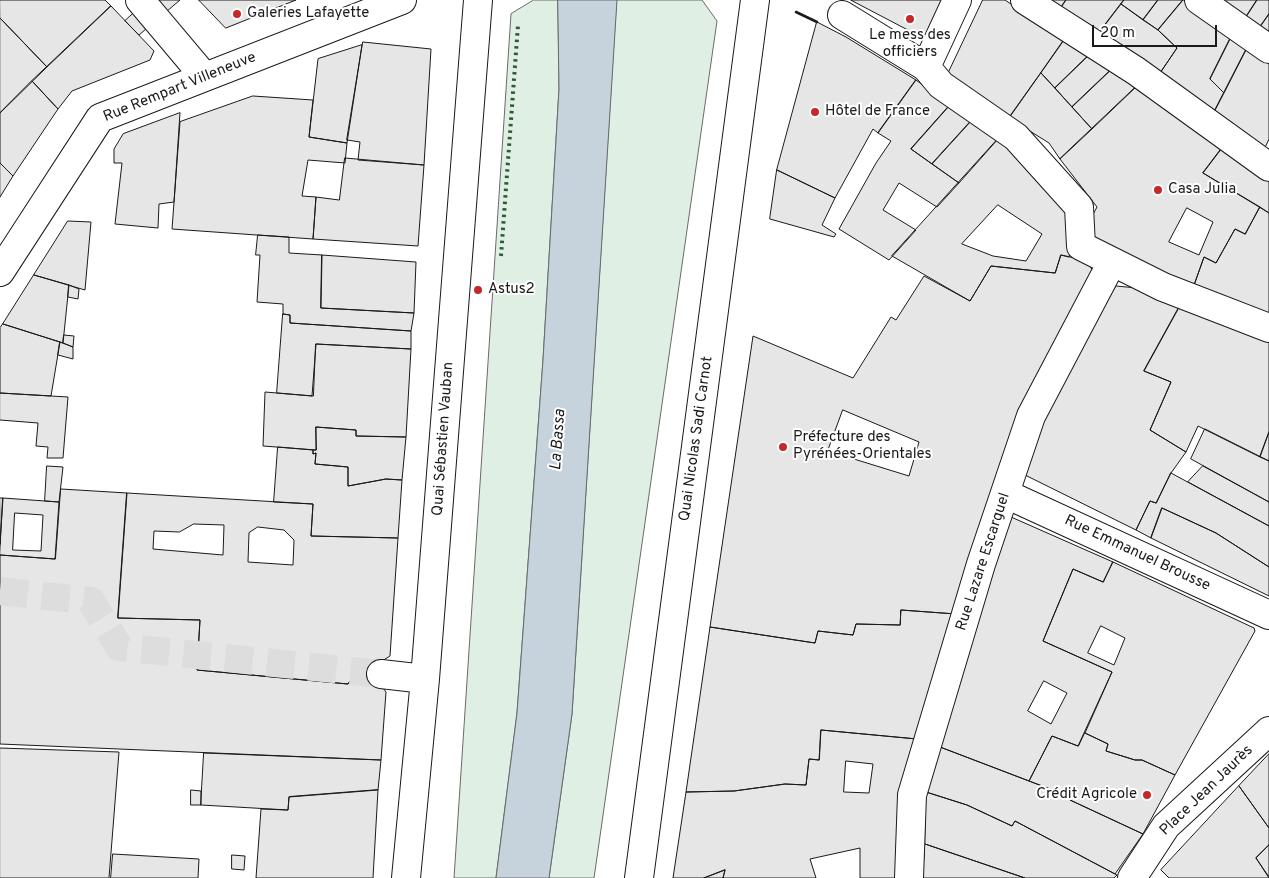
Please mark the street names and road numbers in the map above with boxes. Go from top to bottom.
street label: Rue Rempart Villeneuve [101,49,259,127]
street label: Quai Nicolas Sadi Carnot [677,355,717,523]
street label: Quai Sébastien Vauban [430,361,458,517]
street label: Rue Lazare Escarguel [953,491,1015,633]
street label: Rue Emmanuel Brousse [1061,512,1213,596]
street label: Place Jean Jaurès [1157,742,1257,840]

